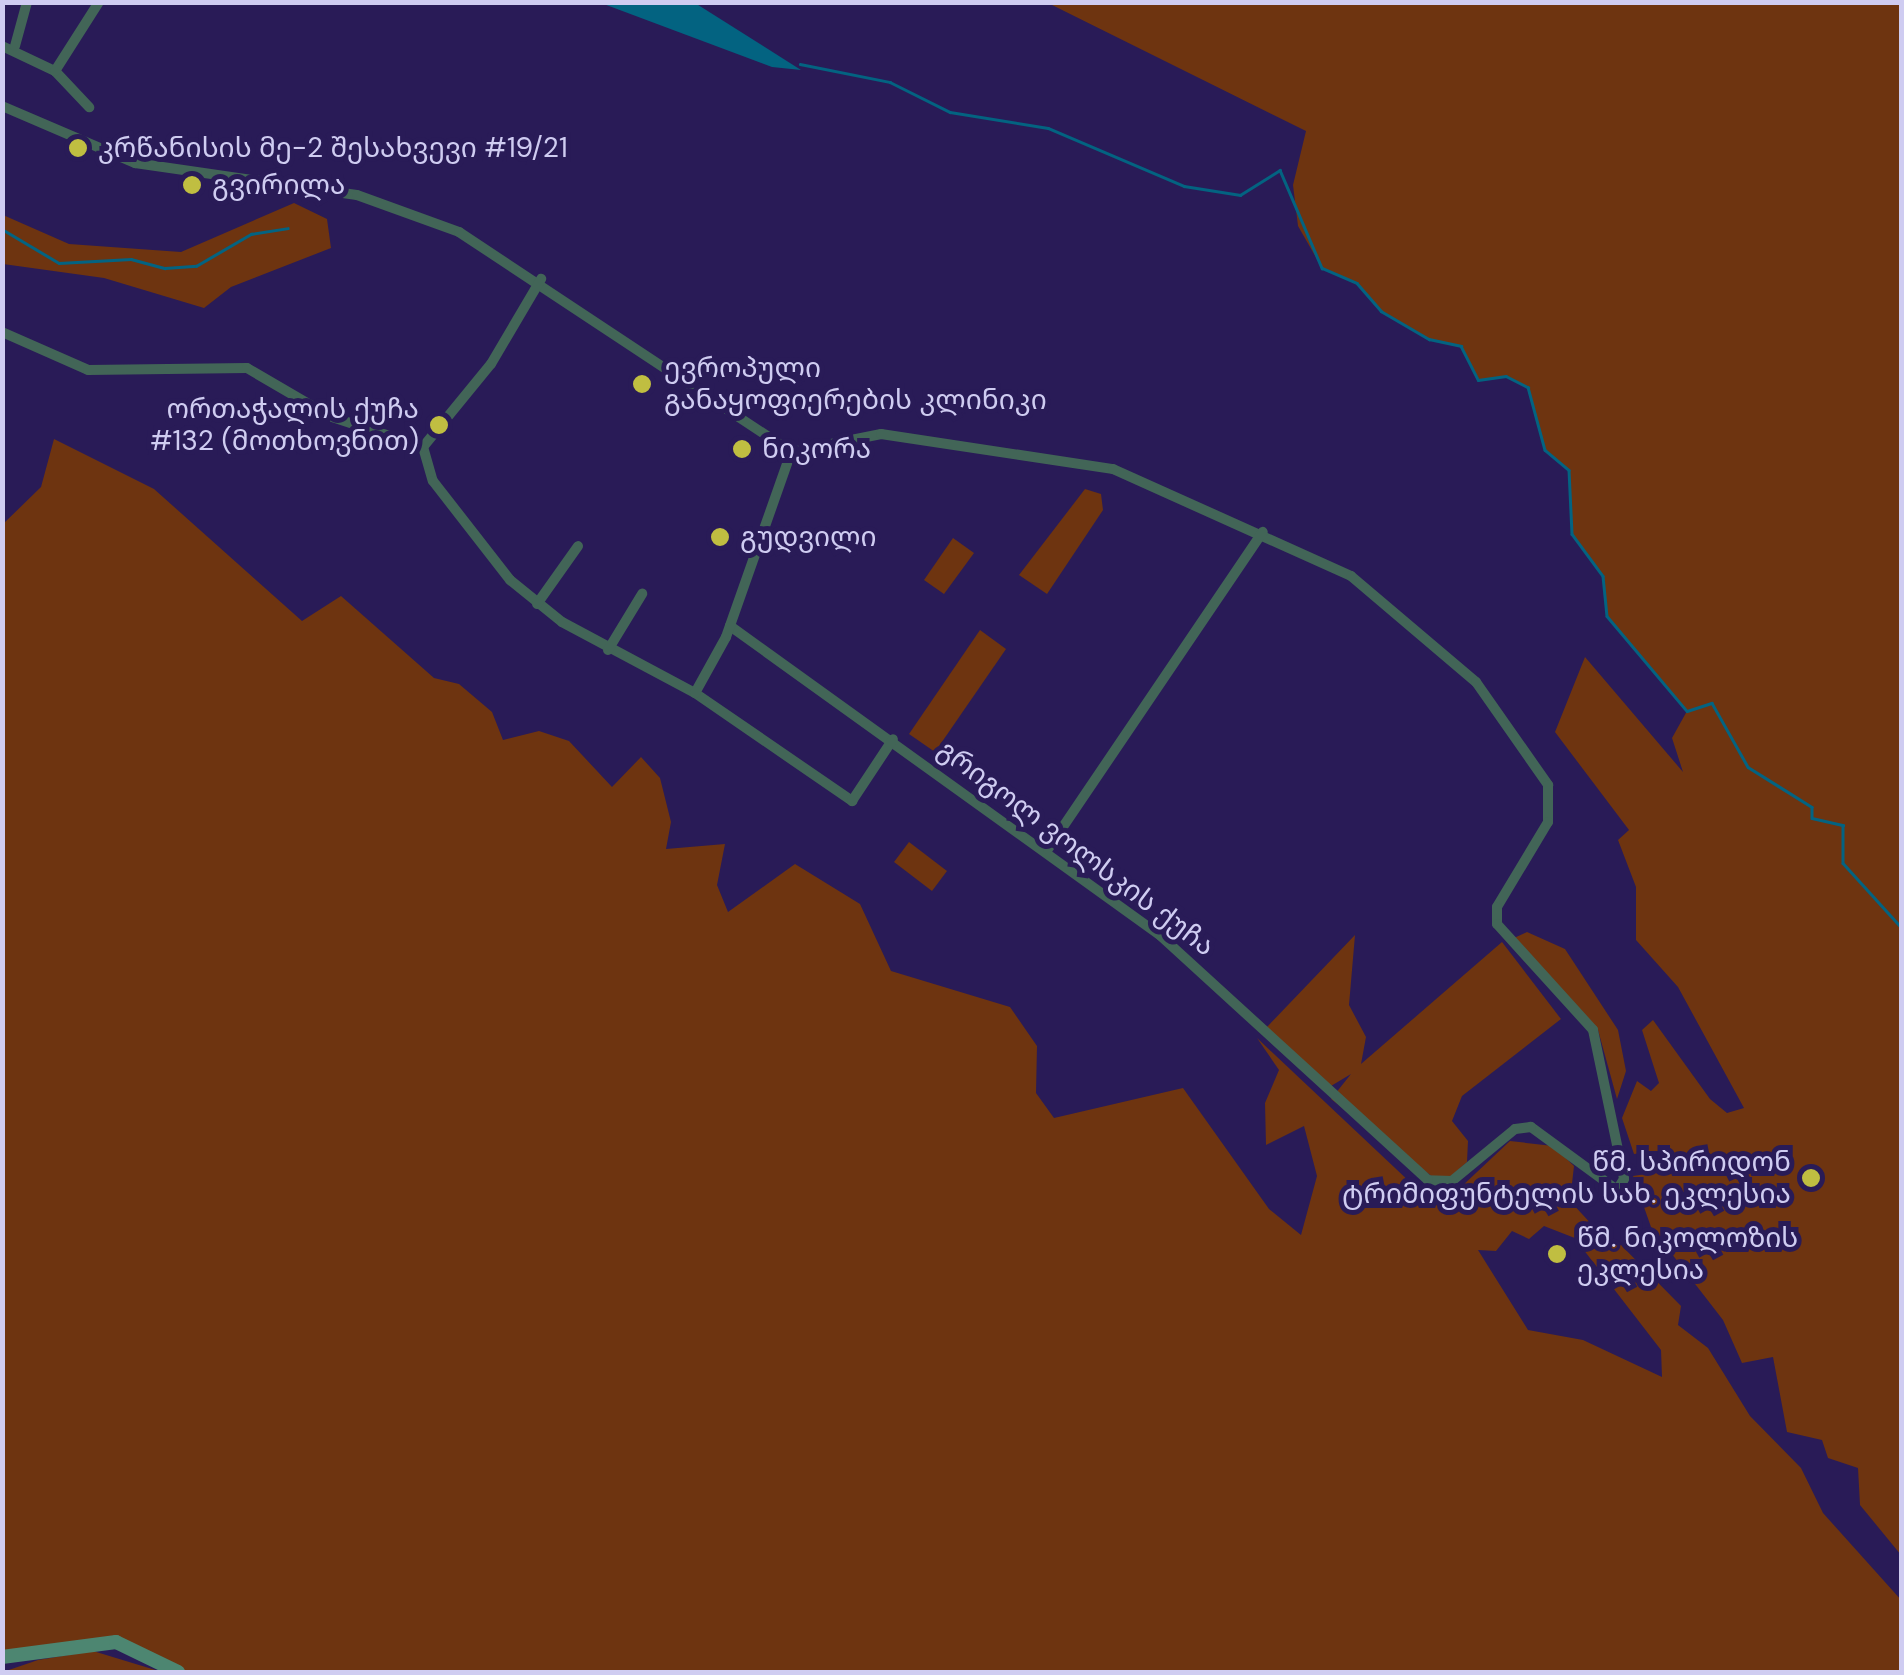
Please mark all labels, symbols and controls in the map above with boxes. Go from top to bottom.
place label: კრწანისის მე-2 შესახვევი #19/21 [98,131,568,165]
marker: კრწანისის მე-2 შესახვევი #19/21 [67,137,89,159]
place label: გვირილა [212,168,345,202]
marker: გვირილა [181,174,203,196]
place label: ევროპული განაყოფიერების კლინიკი [664,351,1047,417]
marker: ევროპული განაყოფიერების კლინიკი [629,371,655,397]
place label: ორთაჭალის ქუჩა #132 (მოთხოვნით) [150,392,419,458]
marker: ორთაჭალის ქუჩა #132 (მოთხოვნით) [428,414,450,436]
place label: ნიკორა [762,432,871,466]
marker: ნიკორა [731,438,753,460]
place label: გუდვილი [740,520,877,554]
marker: გუდვილი [709,526,731,548]
street label: გრიგოლ ვოლსკის ქუჩა [931,733,1221,963]
place label: წმ. სპირიდონ ტრიმიფუნტელის სახ. ეკლესია [1342,1145,1791,1211]
marker: წმ. სპირიდონ ტრიმიფუნტელის სახ. ეკლესია [1800,1167,1822,1189]
place label: წმ. ნიკოლოზის ეკლესია [1577,1221,1798,1287]
marker: წმ. ნიკოლოზის ეკლესია [1546,1243,1568,1265]

